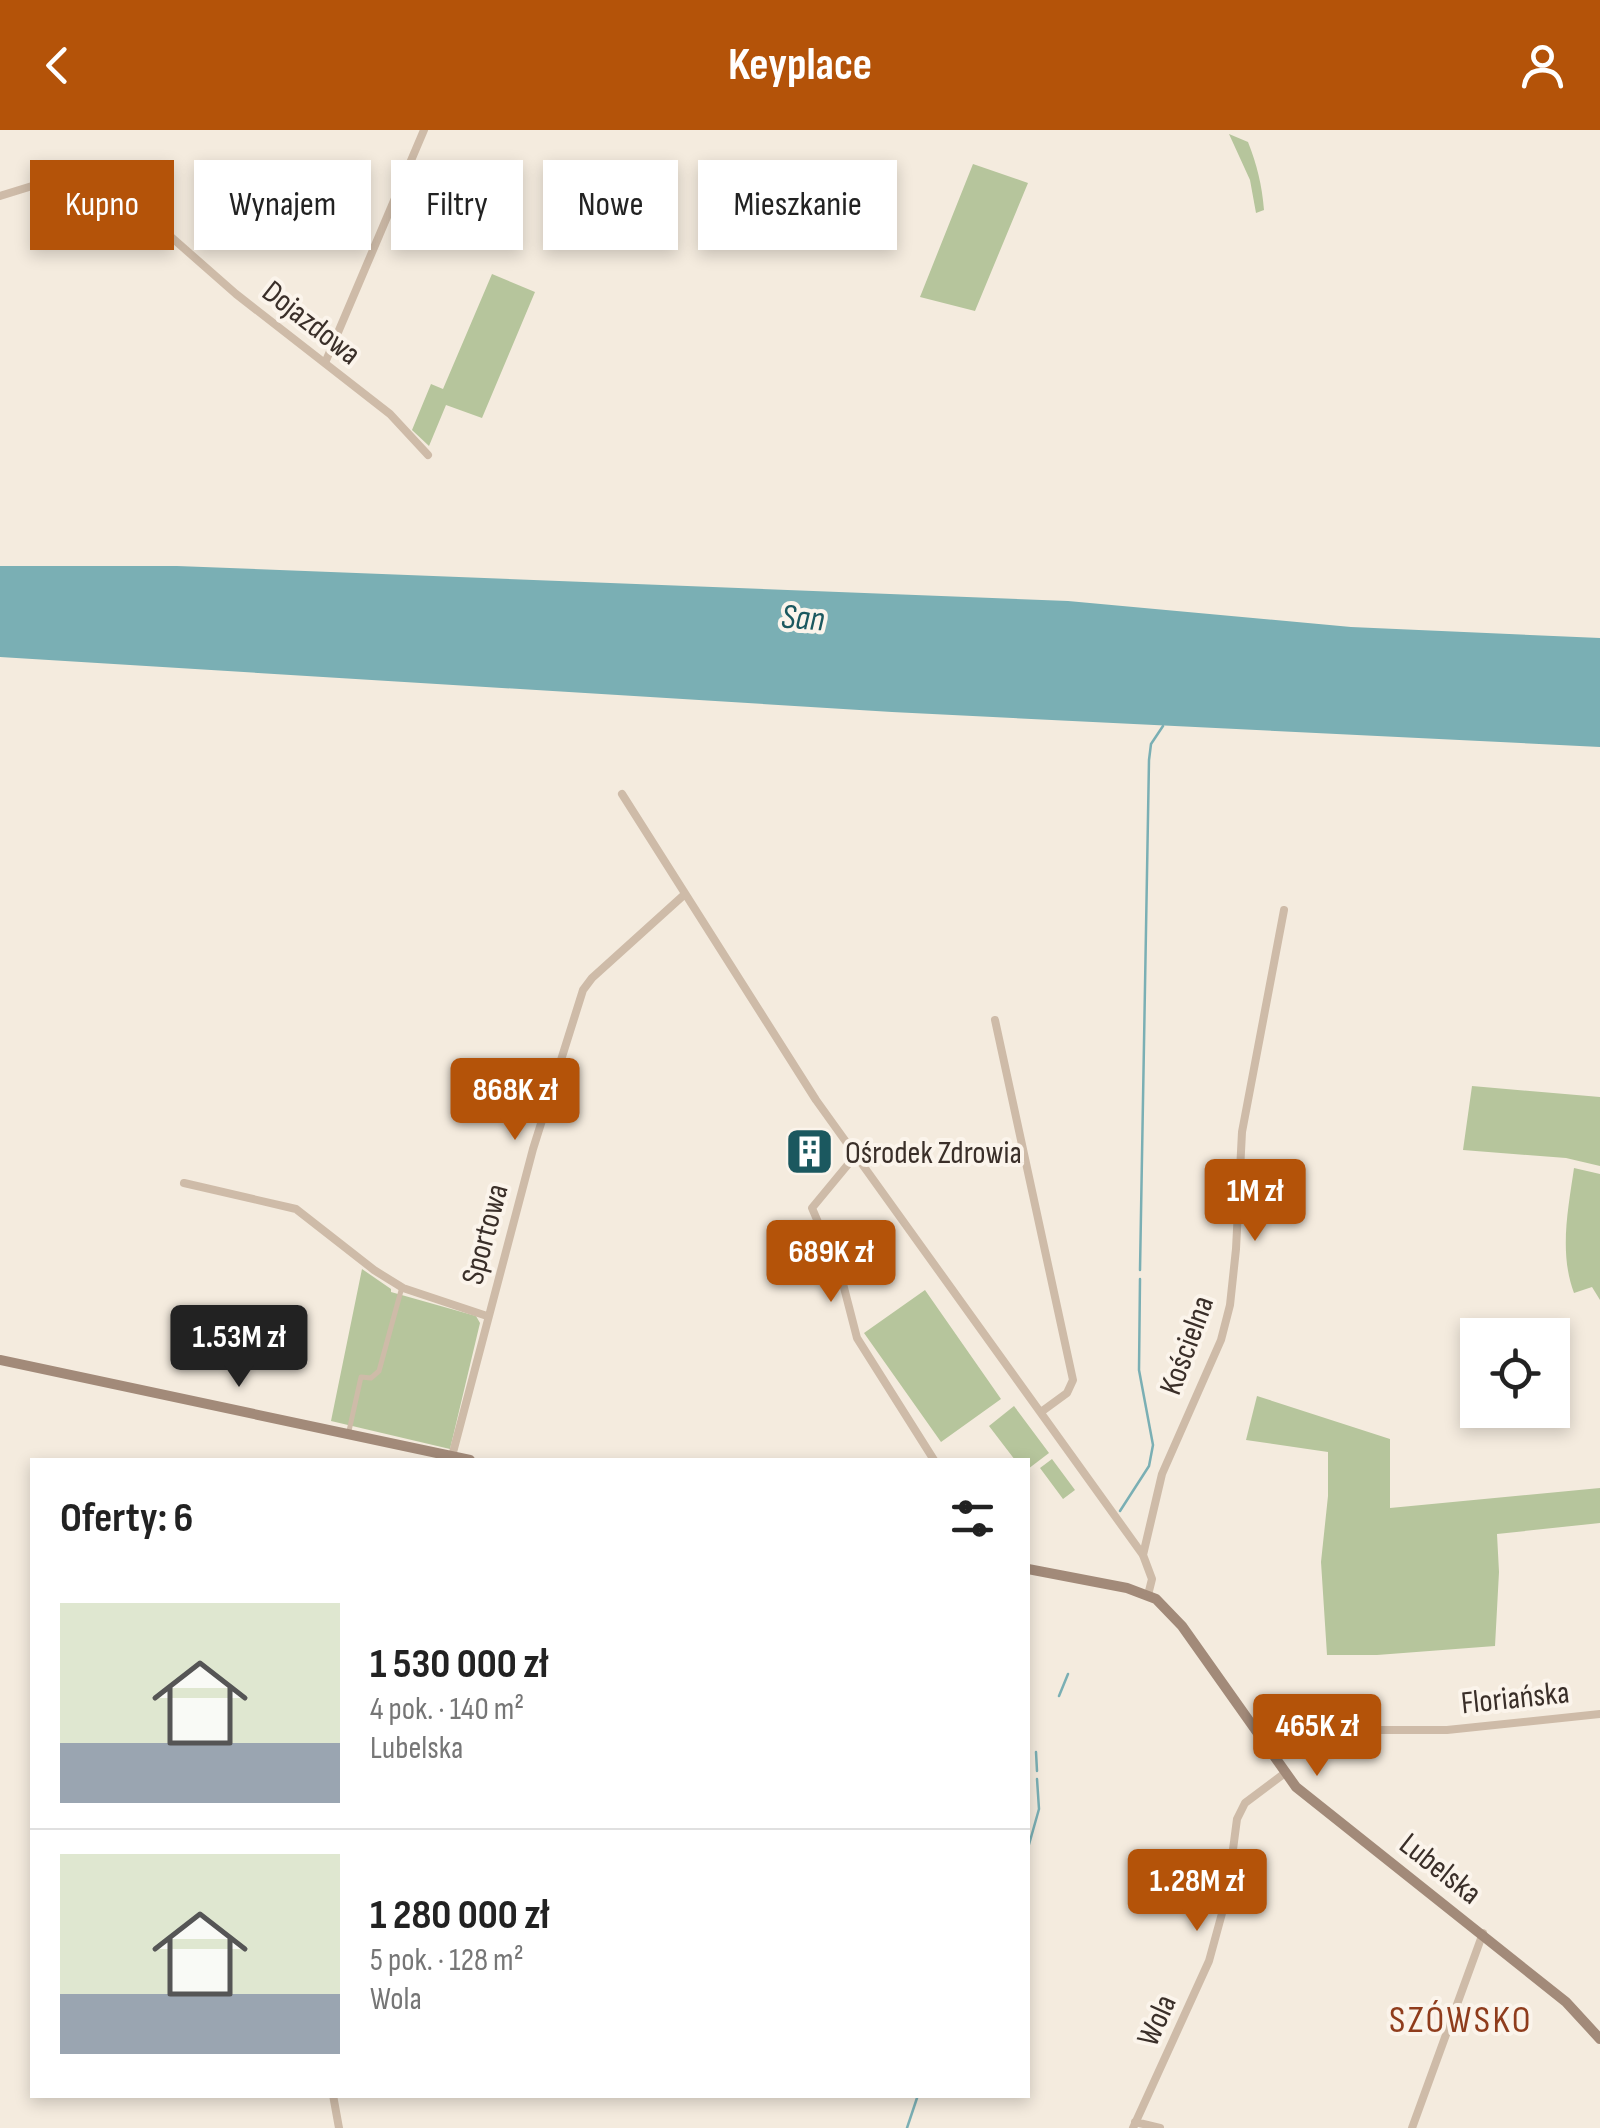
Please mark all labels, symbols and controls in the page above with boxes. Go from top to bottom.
icon: back [30,38,85,93]
text: Keyplace [728,38,872,93]
icon: person [1515,38,1570,93]
chip: Kupno [30,160,174,250]
chip: Wynajem [194,160,371,250]
chip: Filtry [391,160,523,250]
chip: Nowe [543,160,678,250]
chip: Mieszkanie [698,160,897,250]
street label: Dojazdowa [254,273,368,374]
water label: San [780,596,826,641]
pin: 868K zł [423,1058,607,1143]
text: 868K zł [473,1071,557,1110]
building icon: Ośrodek Zdrowia [784,1126,836,1178]
place label: Ośrodek Zdrowia [845,1134,1022,1173]
pin: 1M zł [1185,1159,1325,1244]
text: 1M zł [1227,1172,1283,1211]
street label: Sportowa [453,1180,518,1289]
pin: 689K zł [739,1220,923,1305]
text: 689K zł [788,1233,874,1272]
street label: Kościelna [1152,1291,1223,1400]
pin: 1.53M zł [136,1305,342,1390]
text: 1.53M zł [192,1318,286,1357]
map controls [1460,1318,1570,1428]
button: locate [1460,1318,1570,1428]
icon: filters [945,1491,1000,1546]
text: Oferty: 6 [60,1493,193,1544]
text: 1 530 000 zł [370,1639,548,1690]
icon: home [140,1643,260,1763]
street label: Floriańska [1459,1673,1571,1724]
text: 4 pok. · 140 m² [370,1690,524,1729]
pin: 465K zł [1225,1694,1409,1779]
text: 465K zł [1275,1707,1359,1746]
text: Lubelska [370,1729,463,1768]
street label: Lubelska [1391,1825,1489,1913]
pin: 1.28M zł [1094,1849,1300,1934]
text: 1.28M zł [1150,1862,1244,1901]
text: 1 280 000 zł [370,1890,549,1941]
icon: home [140,1894,260,2014]
text: 5 pok. · 128 m² [370,1941,524,1980]
text: Wola [370,1980,422,2019]
street label: Wola [1129,1989,1186,2052]
district label: SZÓWSKO [1389,1998,1533,2043]

